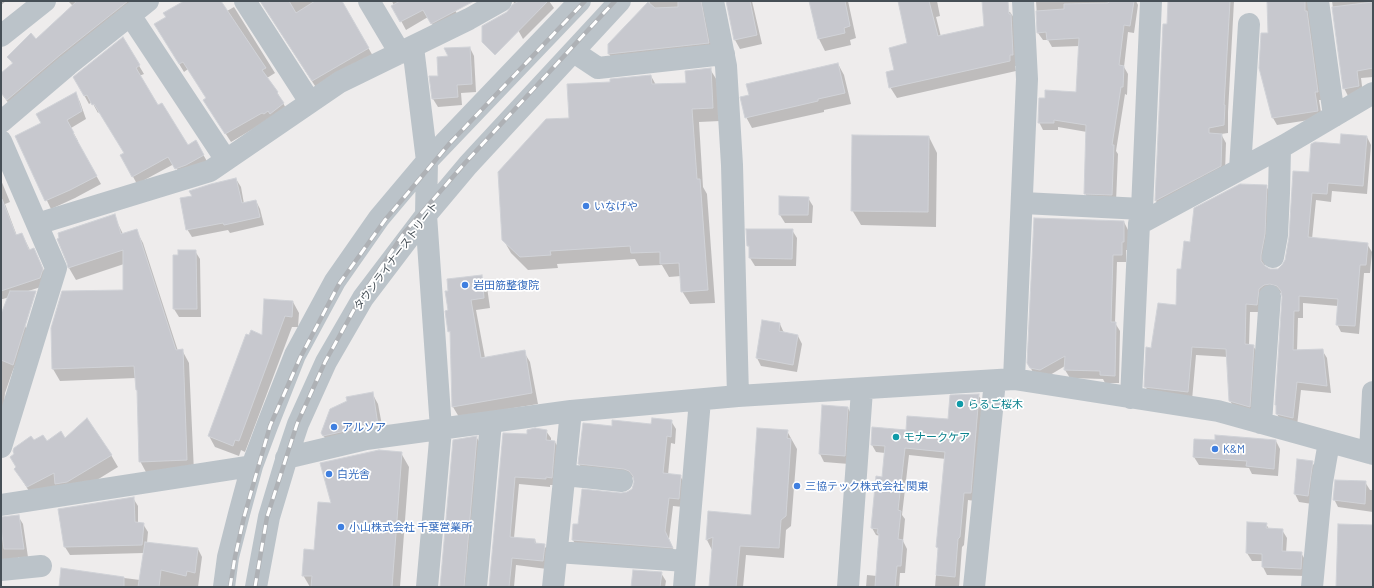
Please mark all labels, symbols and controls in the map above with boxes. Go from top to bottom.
street label: タウンライナーストリート [351,199,441,313]
place label: いなげや [594,199,638,213]
marker: いなげや [581,201,591,211]
place label: 岩田筋整復院 [473,278,539,292]
marker: 岩田筋整復院 [460,280,470,290]
place label: らるご桜木 [968,397,1023,411]
marker: らるご桜木 [955,399,965,409]
place label: アルソア [342,420,386,434]
marker: アルソア [329,422,339,432]
place label: モナークケア [904,430,970,444]
marker: モナークケア [891,432,901,442]
place label: K&M [1223,442,1245,456]
marker: K&M [1210,444,1220,454]
place label: 白光舎 [337,467,370,481]
marker: 白光舎 [324,469,334,479]
place label: 三協テック株式会社 関東 [805,479,928,493]
marker: 三協テック株式会社 関東 [792,481,802,491]
place label: 小山株式会社 千葉営業所 [349,520,472,534]
marker: 小山株式会社 千葉営業所 [336,522,346,532]

